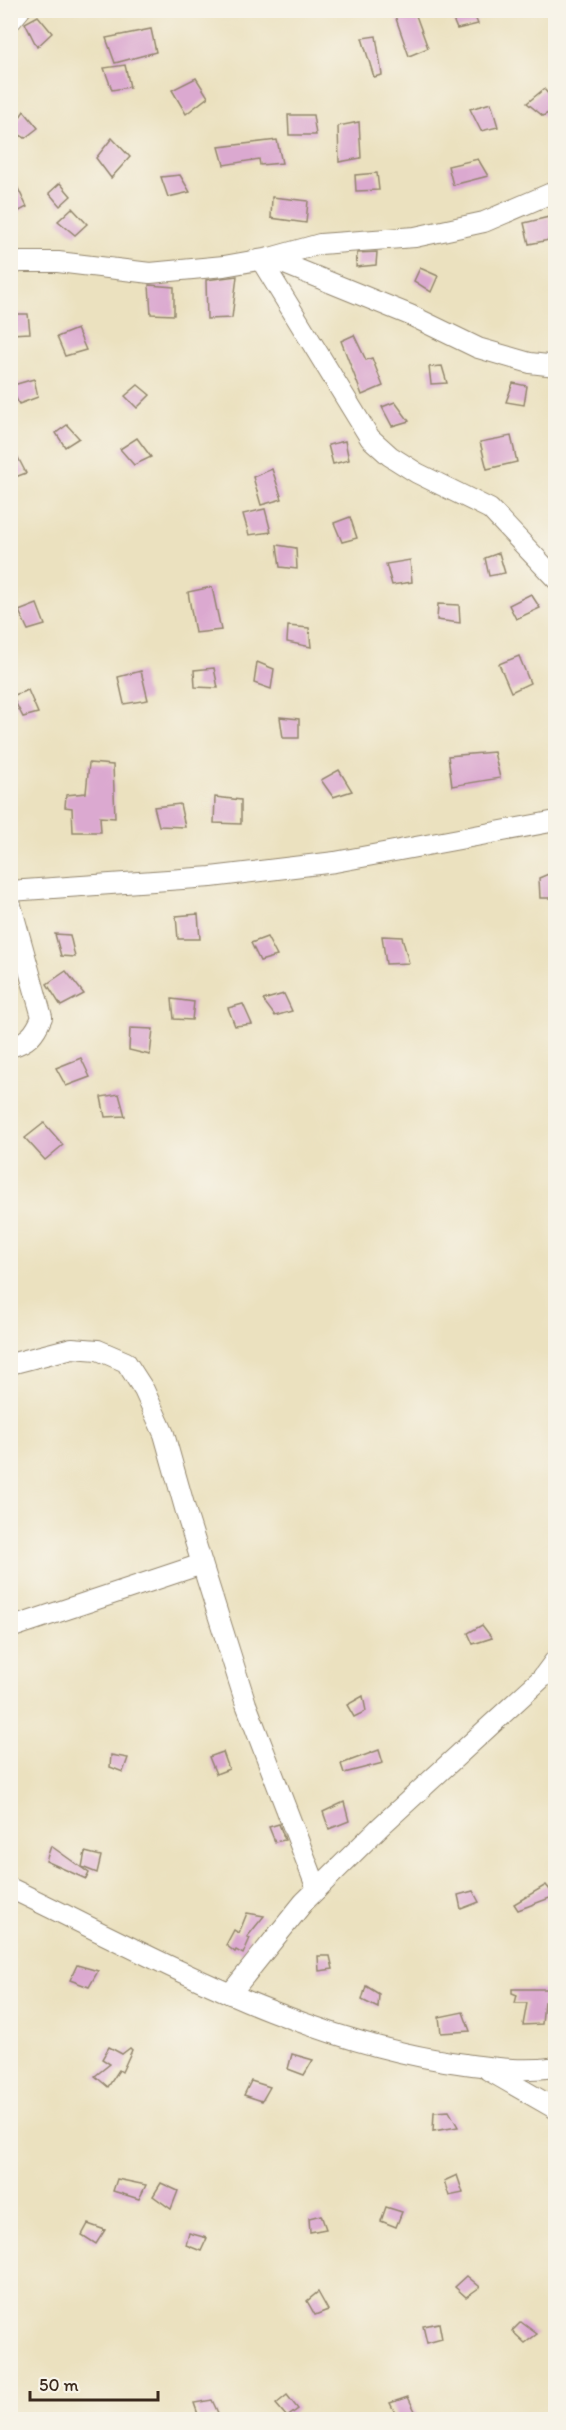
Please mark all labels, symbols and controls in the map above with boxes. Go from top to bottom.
scale bar [30,2364,158,2402]
text: 50 m [39,2374,79,2396]

